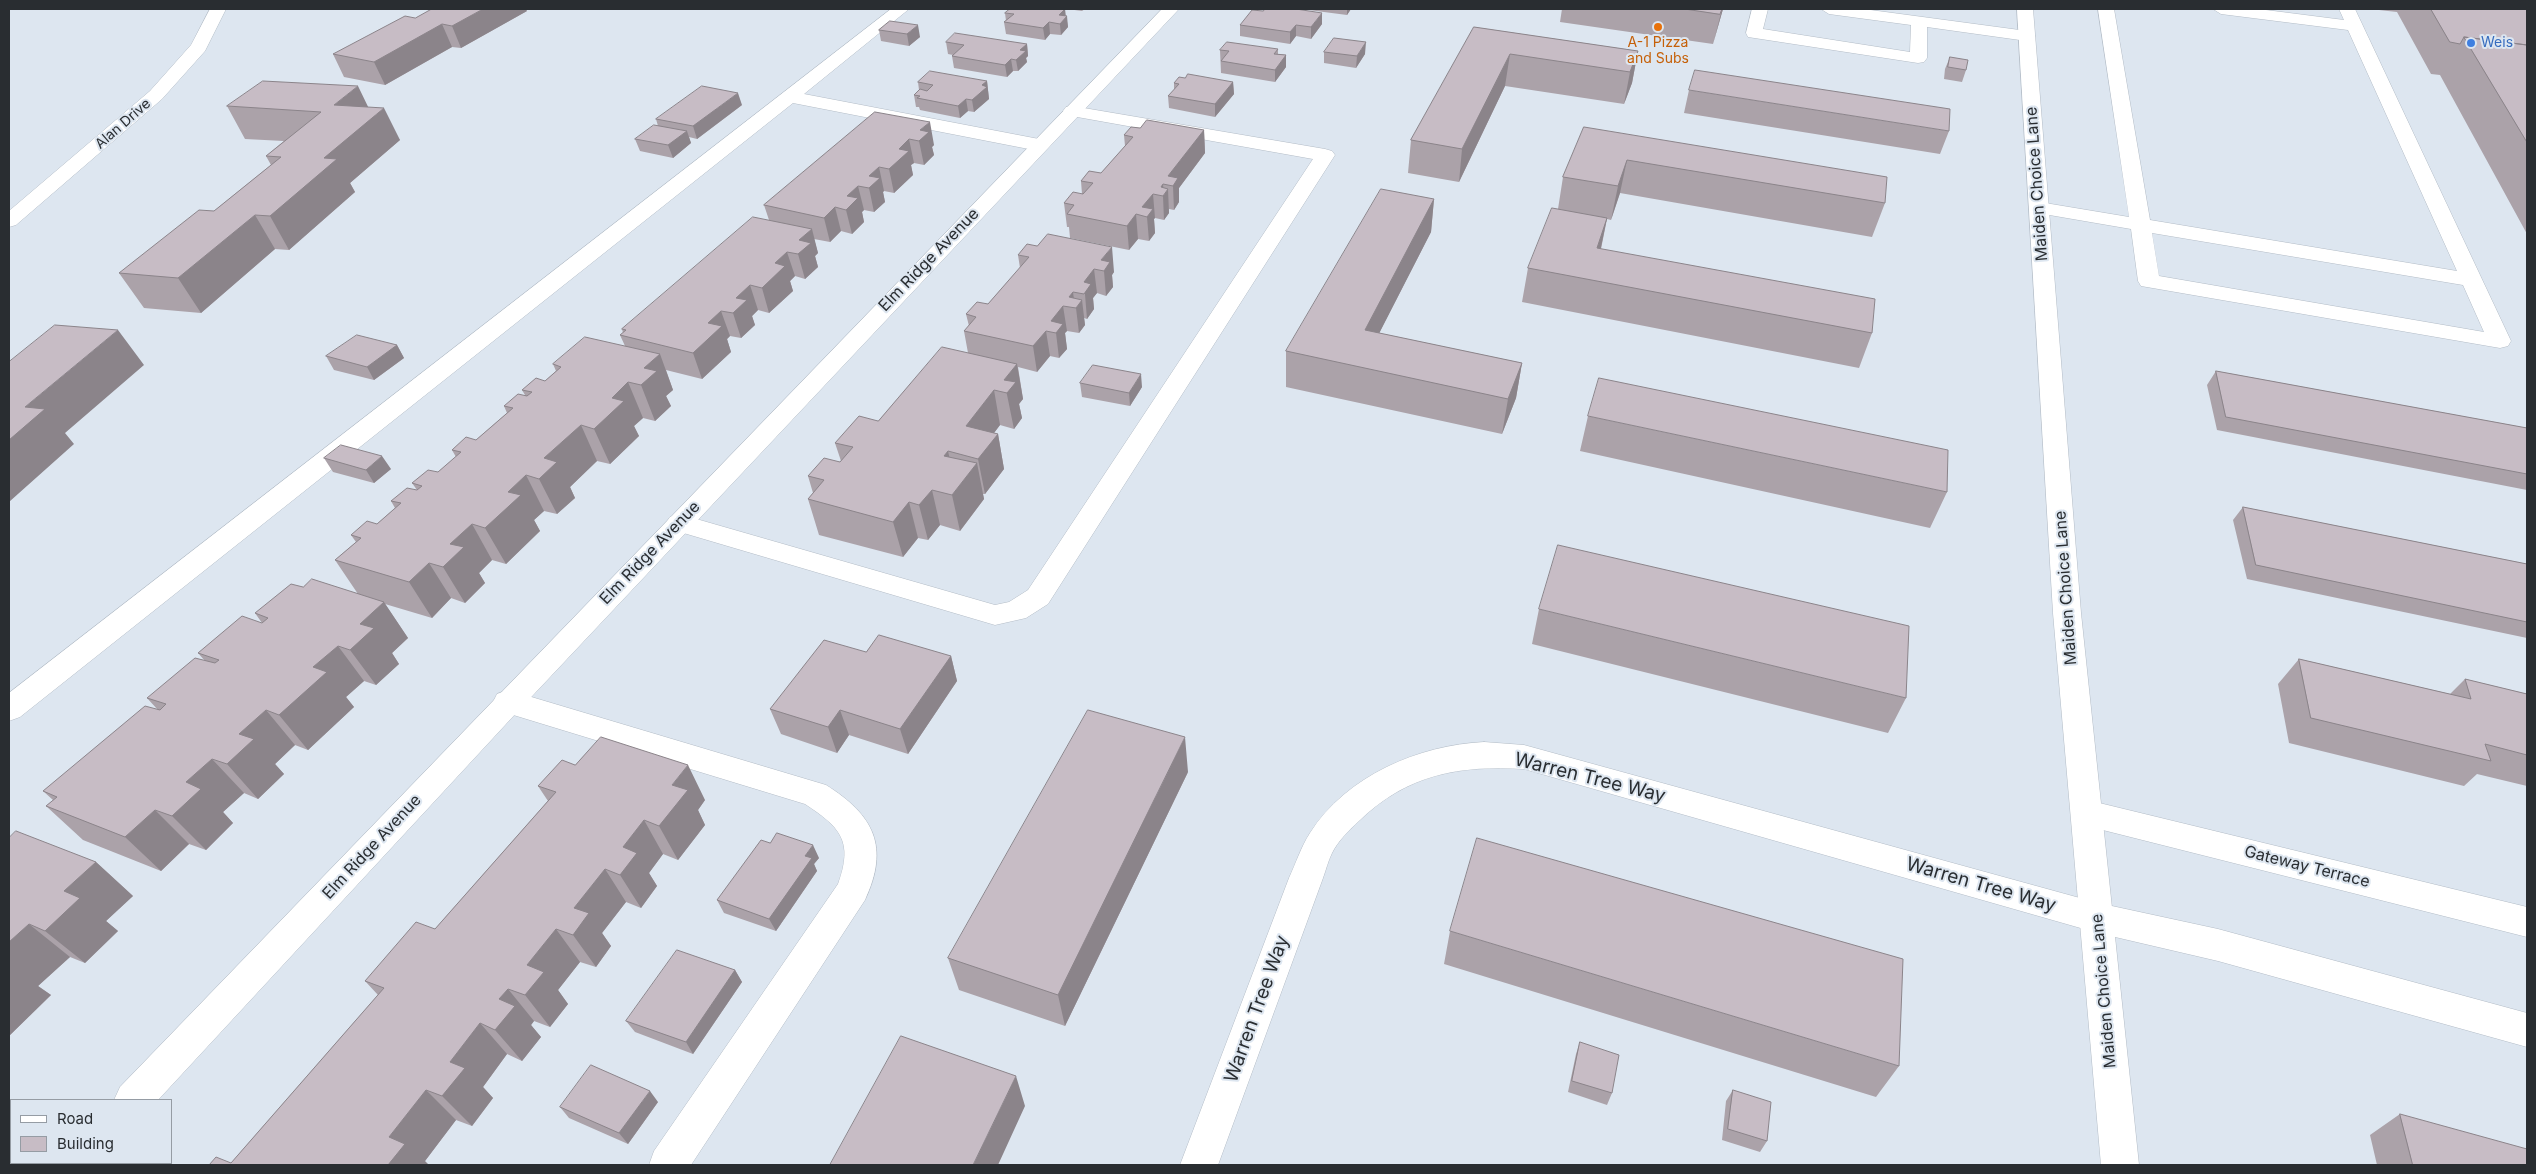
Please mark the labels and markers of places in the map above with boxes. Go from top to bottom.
marker: A-1 Pizza and Subs [1652,21,1664,33]
place label: A-1 Pizza and Subs [1627,35,1689,68]
place label: Weis [2481,35,2513,51]
marker: Weis [2465,37,2477,49]

